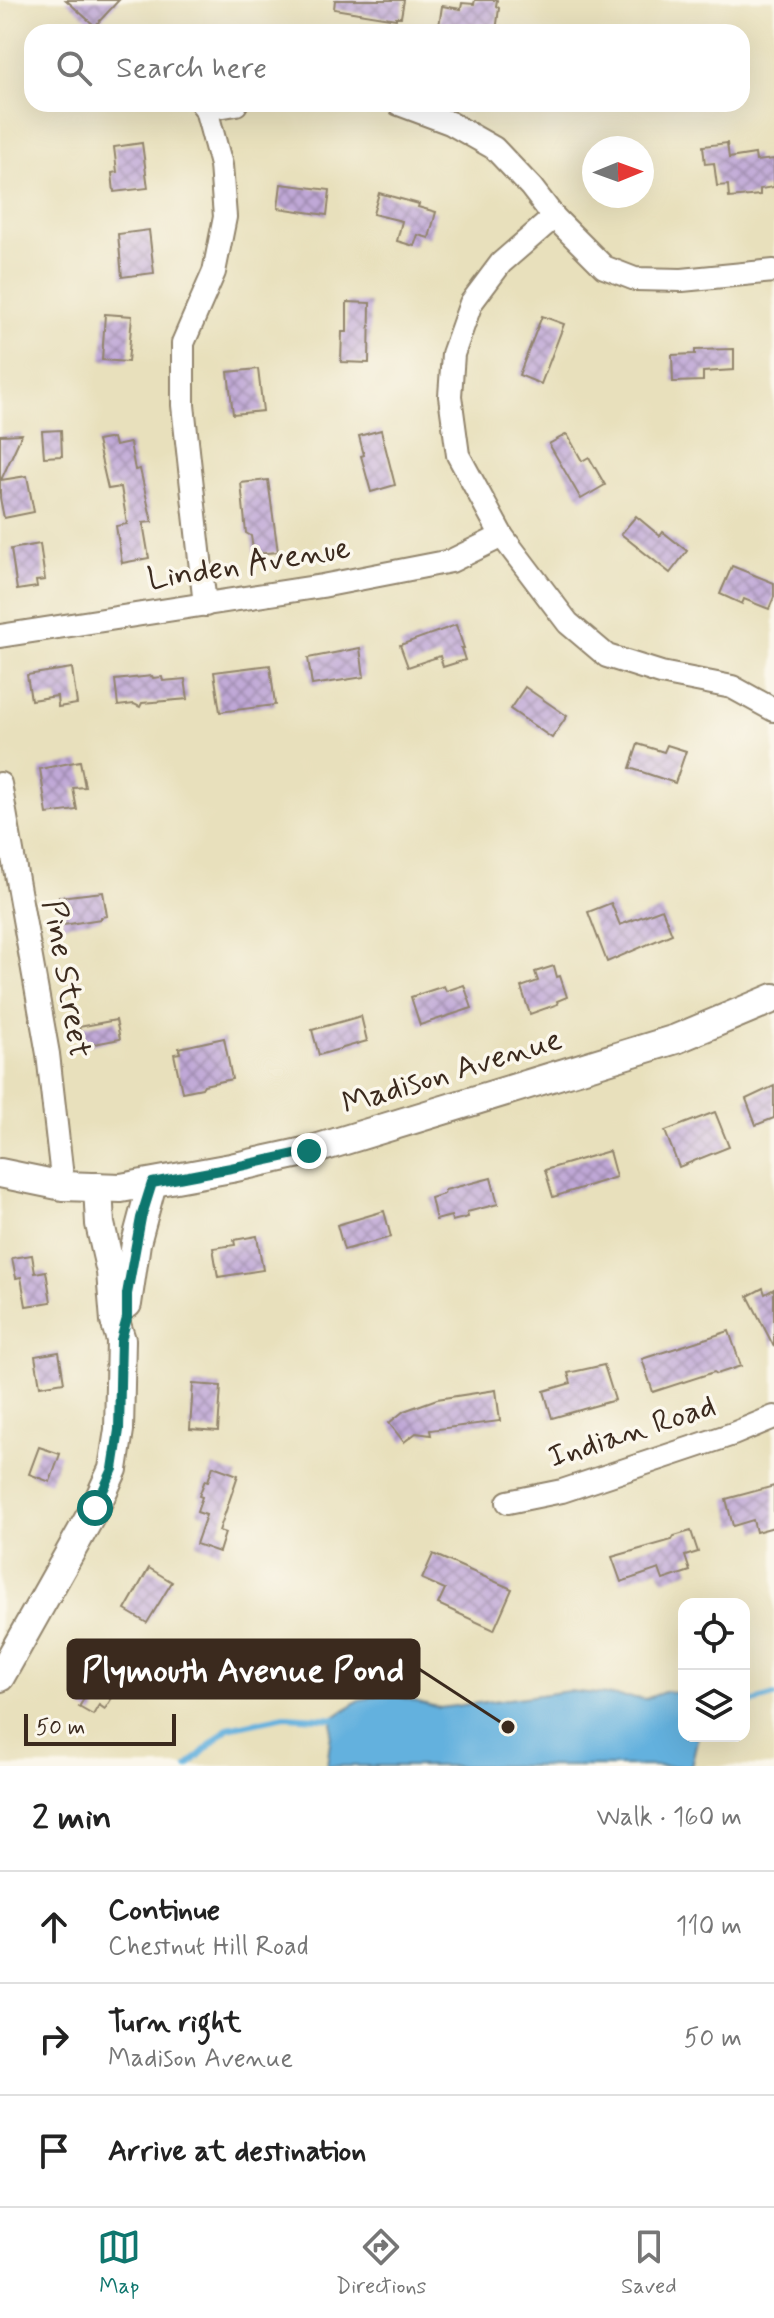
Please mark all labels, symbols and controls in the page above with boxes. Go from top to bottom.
search box [24,24,750,112]
icon: search [52,46,96,90]
text: Search here [116,49,267,88]
north arrow [582,136,654,208]
street label: Linden Avenue [145,527,353,601]
street label: Pine Street [31,897,101,1061]
street label: Madison Avenue [337,1019,567,1125]
route end [291,1133,327,1169]
street label: Indian Road [543,1385,721,1479]
route start [77,1490,113,1526]
map controls [678,1598,750,1742]
button: locate [678,1598,750,1670]
callout: Plymouth Avenue Pond [68,1640,419,1698]
text: Plymouth Avenue Pond [82,1649,404,1694]
button: layers [678,1670,750,1742]
scale bar [24,1710,176,1746]
text: 50 m [36,1714,85,1742]
text: 2 min [32,1796,112,1841]
text: Walk · 160 m [596,1801,742,1835]
text: Continue [108,1891,220,1930]
icon: ahead [32,1905,76,1949]
text: 110 m [676,1910,742,1944]
text: Chestnut Hill Road [108,1930,309,1964]
text: Turn right [108,2003,241,2042]
icon: right [32,2017,76,2061]
text: 50 m [684,2022,742,2056]
text: Madison Avenue [108,2042,293,2076]
icon: arrive [32,2129,76,2173]
text: Arrive at destination [108,2132,366,2171]
tab: Map [97,2225,141,2301]
tab: Directions [336,2225,426,2301]
tab: Saved [621,2225,677,2301]

